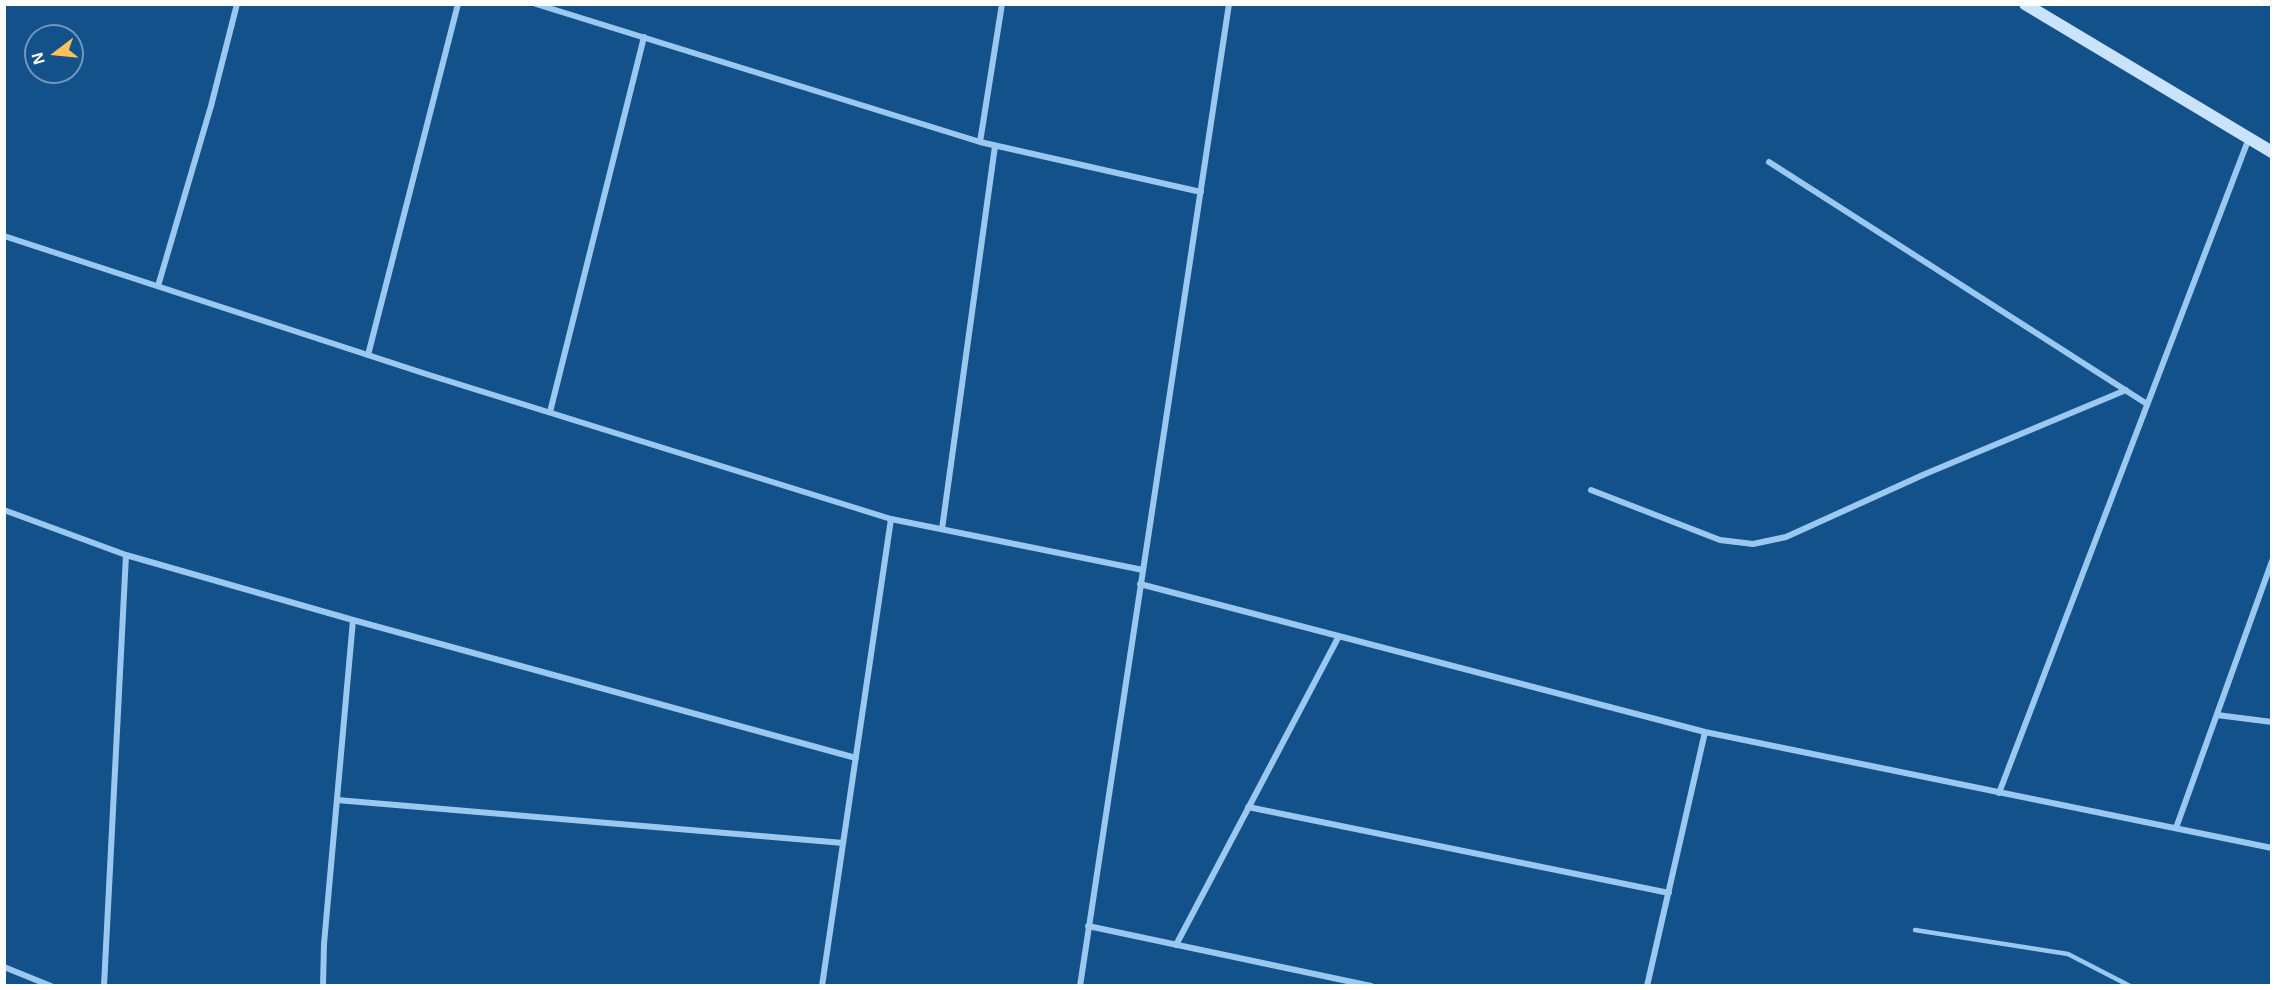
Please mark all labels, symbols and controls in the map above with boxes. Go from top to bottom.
north arrow [24,24,84,84]
text: N [28,51,48,66]

